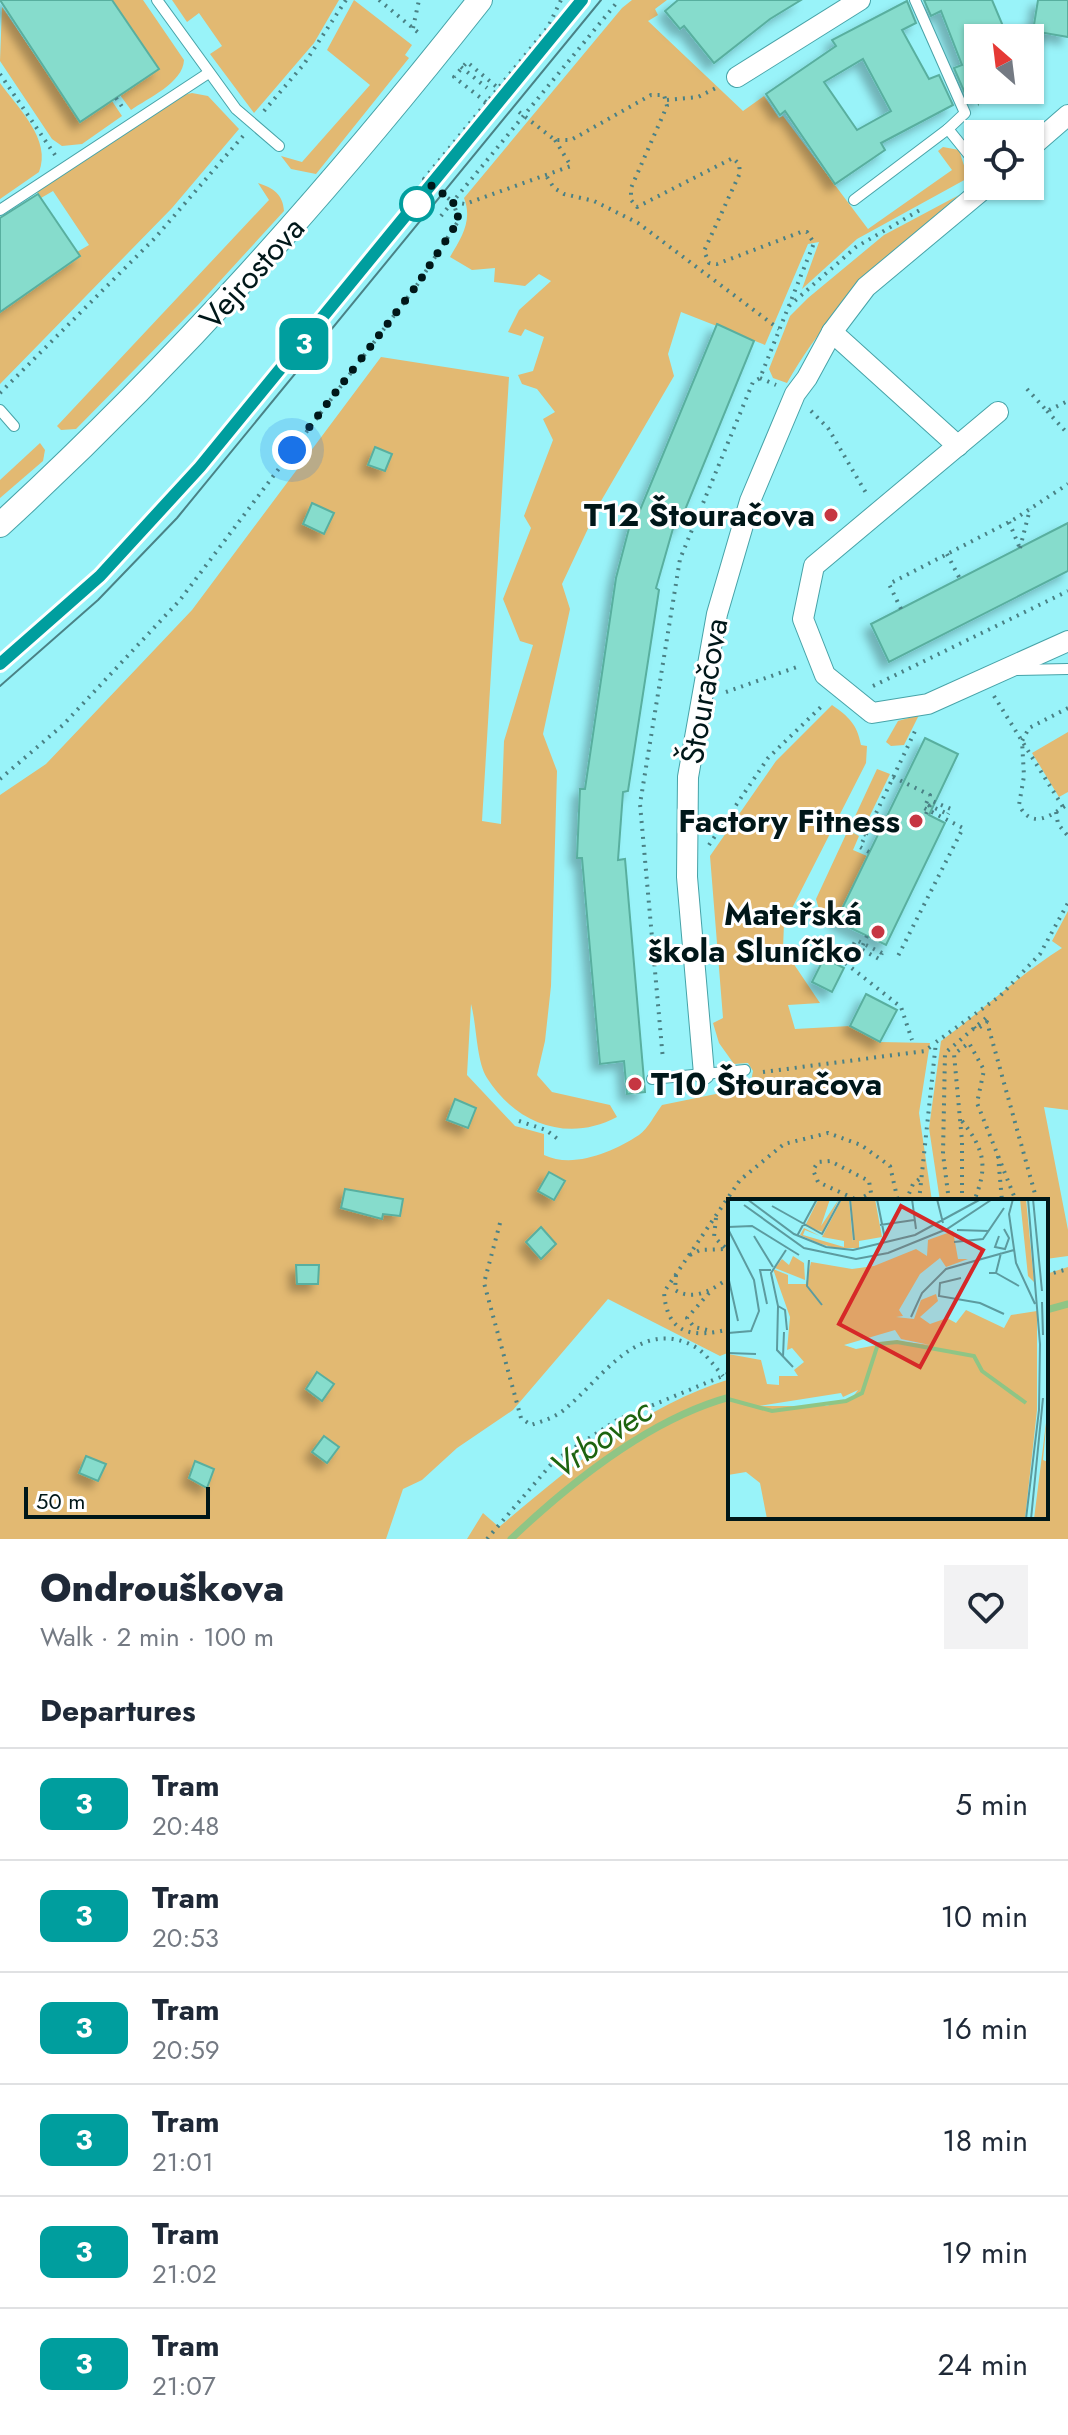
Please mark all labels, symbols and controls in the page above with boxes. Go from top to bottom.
north arrow [964,24,1044,104]
map controls [964,24,1044,200]
button: locate [964,120,1044,200]
unlabelled marker [400,187,434,221]
street label: Vejrostova [189,206,315,340]
line badge: 3 [278,318,330,370]
text: 3 [295,323,313,364]
your location [272,430,312,470]
place label: T12 Štouračova [584,492,815,538]
marker: T12 Štouračova [822,506,840,524]
street label: Štouračova [669,614,739,768]
place label: Factory Fitness [678,798,900,844]
marker: Factory Fitness [907,812,925,830]
place label: Mateřská škola Sluníčko [648,891,862,974]
marker: Mateřská škola Sluníčko [869,923,887,941]
place label: T10 Štouračova [651,1061,882,1107]
marker: T10 Štouračova [626,1075,644,1093]
inset map [728,1199,1048,1519]
water label: Vrbovec [540,1386,662,1491]
scale bar [24,1483,210,1519]
text: 50 m [36,1485,85,1517]
text: Ondrouškova [40,1560,284,1615]
button: heart [944,1565,1028,1649]
text: Walk · 2 min · 100 m [40,1618,274,1656]
text: Departures [40,1689,196,1732]
text: Tram [152,1764,220,1807]
text: 3 [75,1783,93,1824]
text: 5 min [955,1783,1028,1826]
text: 20:48 [152,1807,220,1845]
text: Tram [152,1876,220,1919]
text: 3 [75,1895,93,1936]
text: 10 min [941,1895,1028,1938]
text: 20:53 [152,1919,219,1957]
text: Tram [152,1988,220,2031]
text: 3 [75,2007,93,2048]
text: 16 min [941,2007,1028,2050]
text: 20:59 [152,2031,220,2069]
text: Tram [152,2100,220,2143]
text: 3 [75,2119,93,2160]
text: 18 min [942,2119,1028,2162]
text: 21:01 [152,2143,214,2181]
text: Tram [152,2212,220,2255]
text: 3 [75,2231,93,2272]
text: 19 min [941,2231,1028,2274]
text: 21:02 [152,2255,217,2293]
text: Tram [152,2324,220,2367]
text: 3 [75,2343,93,2384]
text: 24 min [937,2343,1028,2386]
text: 21:07 [152,2367,216,2405]

